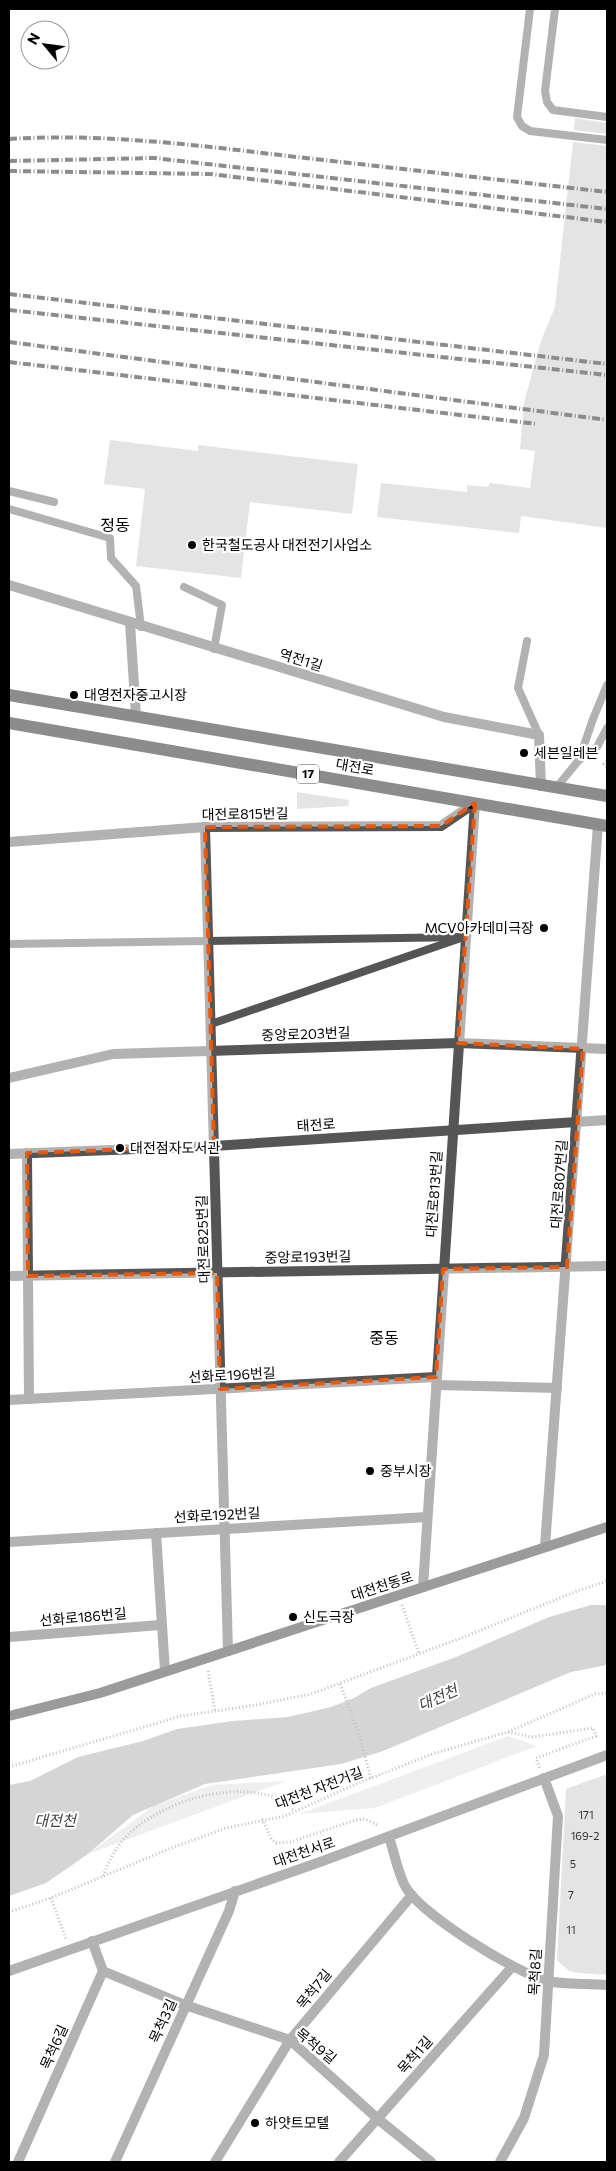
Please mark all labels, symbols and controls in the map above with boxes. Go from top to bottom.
north arrow [20,20,70,70]
text: N [23,30,43,47]
district label: 정동 [100,515,130,534]
place label: 한국철도공사 대전전기사업소 [202,536,372,553]
marker: 한국철도공사 대전전기사업소 [186,539,198,551]
street label: 역전1길 [277,645,325,674]
place label: 대영전자중고시장 [84,686,187,703]
marker: 대영전자중고시장 [68,689,80,701]
place label: 세븐일레븐 [534,744,599,761]
marker: 세븐일레븐 [518,747,530,759]
street label: 대전로 [335,755,376,778]
road number: 17 [297,764,319,784]
street label: 대전로815번길 [201,804,289,823]
place label: MCV아카데미극장 [424,919,534,936]
marker: MCV아카데미극장 [538,922,550,934]
street label: 중앙로203번길 [261,1023,351,1044]
street label: 태전로 [296,1115,336,1134]
place label: 대전점자도서관 [130,1139,220,1156]
street label: 대전로807번길 [547,1139,570,1229]
marker: 대전점자도서관 [114,1142,126,1154]
street label: 대전로813번길 [422,1150,445,1238]
street label: 대전로825번길 [192,1194,213,1284]
street label: 중앙로193번길 [264,1247,352,1266]
district label: 중동 [369,1328,399,1347]
street label: 선화로196번길 [188,1364,276,1385]
place label: 중부시장 [380,1462,432,1479]
marker: 중부시장 [364,1465,376,1477]
street label: 선화로192번길 [173,1504,261,1525]
street label: 대전천동로 [349,1567,415,1604]
street label: 선화로186번길 [39,1604,127,1629]
place label: 신도극장 [303,1608,355,1625]
marker: 신도극장 [287,1611,299,1623]
water label: 대전천 [415,1680,462,1714]
street label: 대전천 자전거길 [272,1763,365,1812]
house number: 171 [578,1808,594,1821]
water label: 대전천 [34,1811,78,1829]
house number: 169-2 [571,1829,599,1842]
street label: 대전천서로 [271,1833,337,1870]
house number: 5 [570,1857,576,1870]
house number: 7 [568,1888,574,1901]
house number: 11 [566,1923,576,1936]
street label: 목척8길 [525,1948,544,1996]
street label: 목척7길 [293,1965,335,2012]
street label: 목척3길 [145,1996,180,2046]
street label: 목척6길 [36,2022,71,2072]
street label: 목척9길 [293,2024,340,2067]
street label: 목척1길 [394,2032,436,2077]
place label: 하얏트모텔 [265,2114,329,2131]
marker: 하얏트모텔 [249,2117,261,2129]

